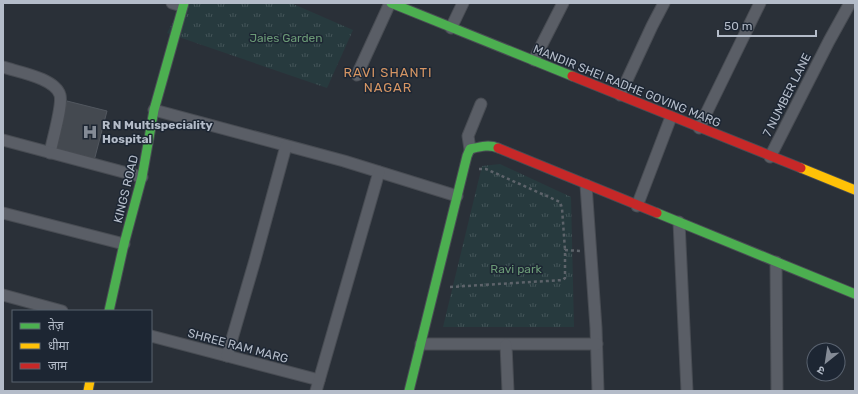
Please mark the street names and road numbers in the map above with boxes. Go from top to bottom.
street label: MANDIR SHEI RADHE GOVING MARG [531,42,723,130]
street label: 7 NUMBER LANE [760,51,814,139]
street label: KINGS ROAD [111,154,141,224]
street label: SHREE RAM MARG [186,326,290,366]

